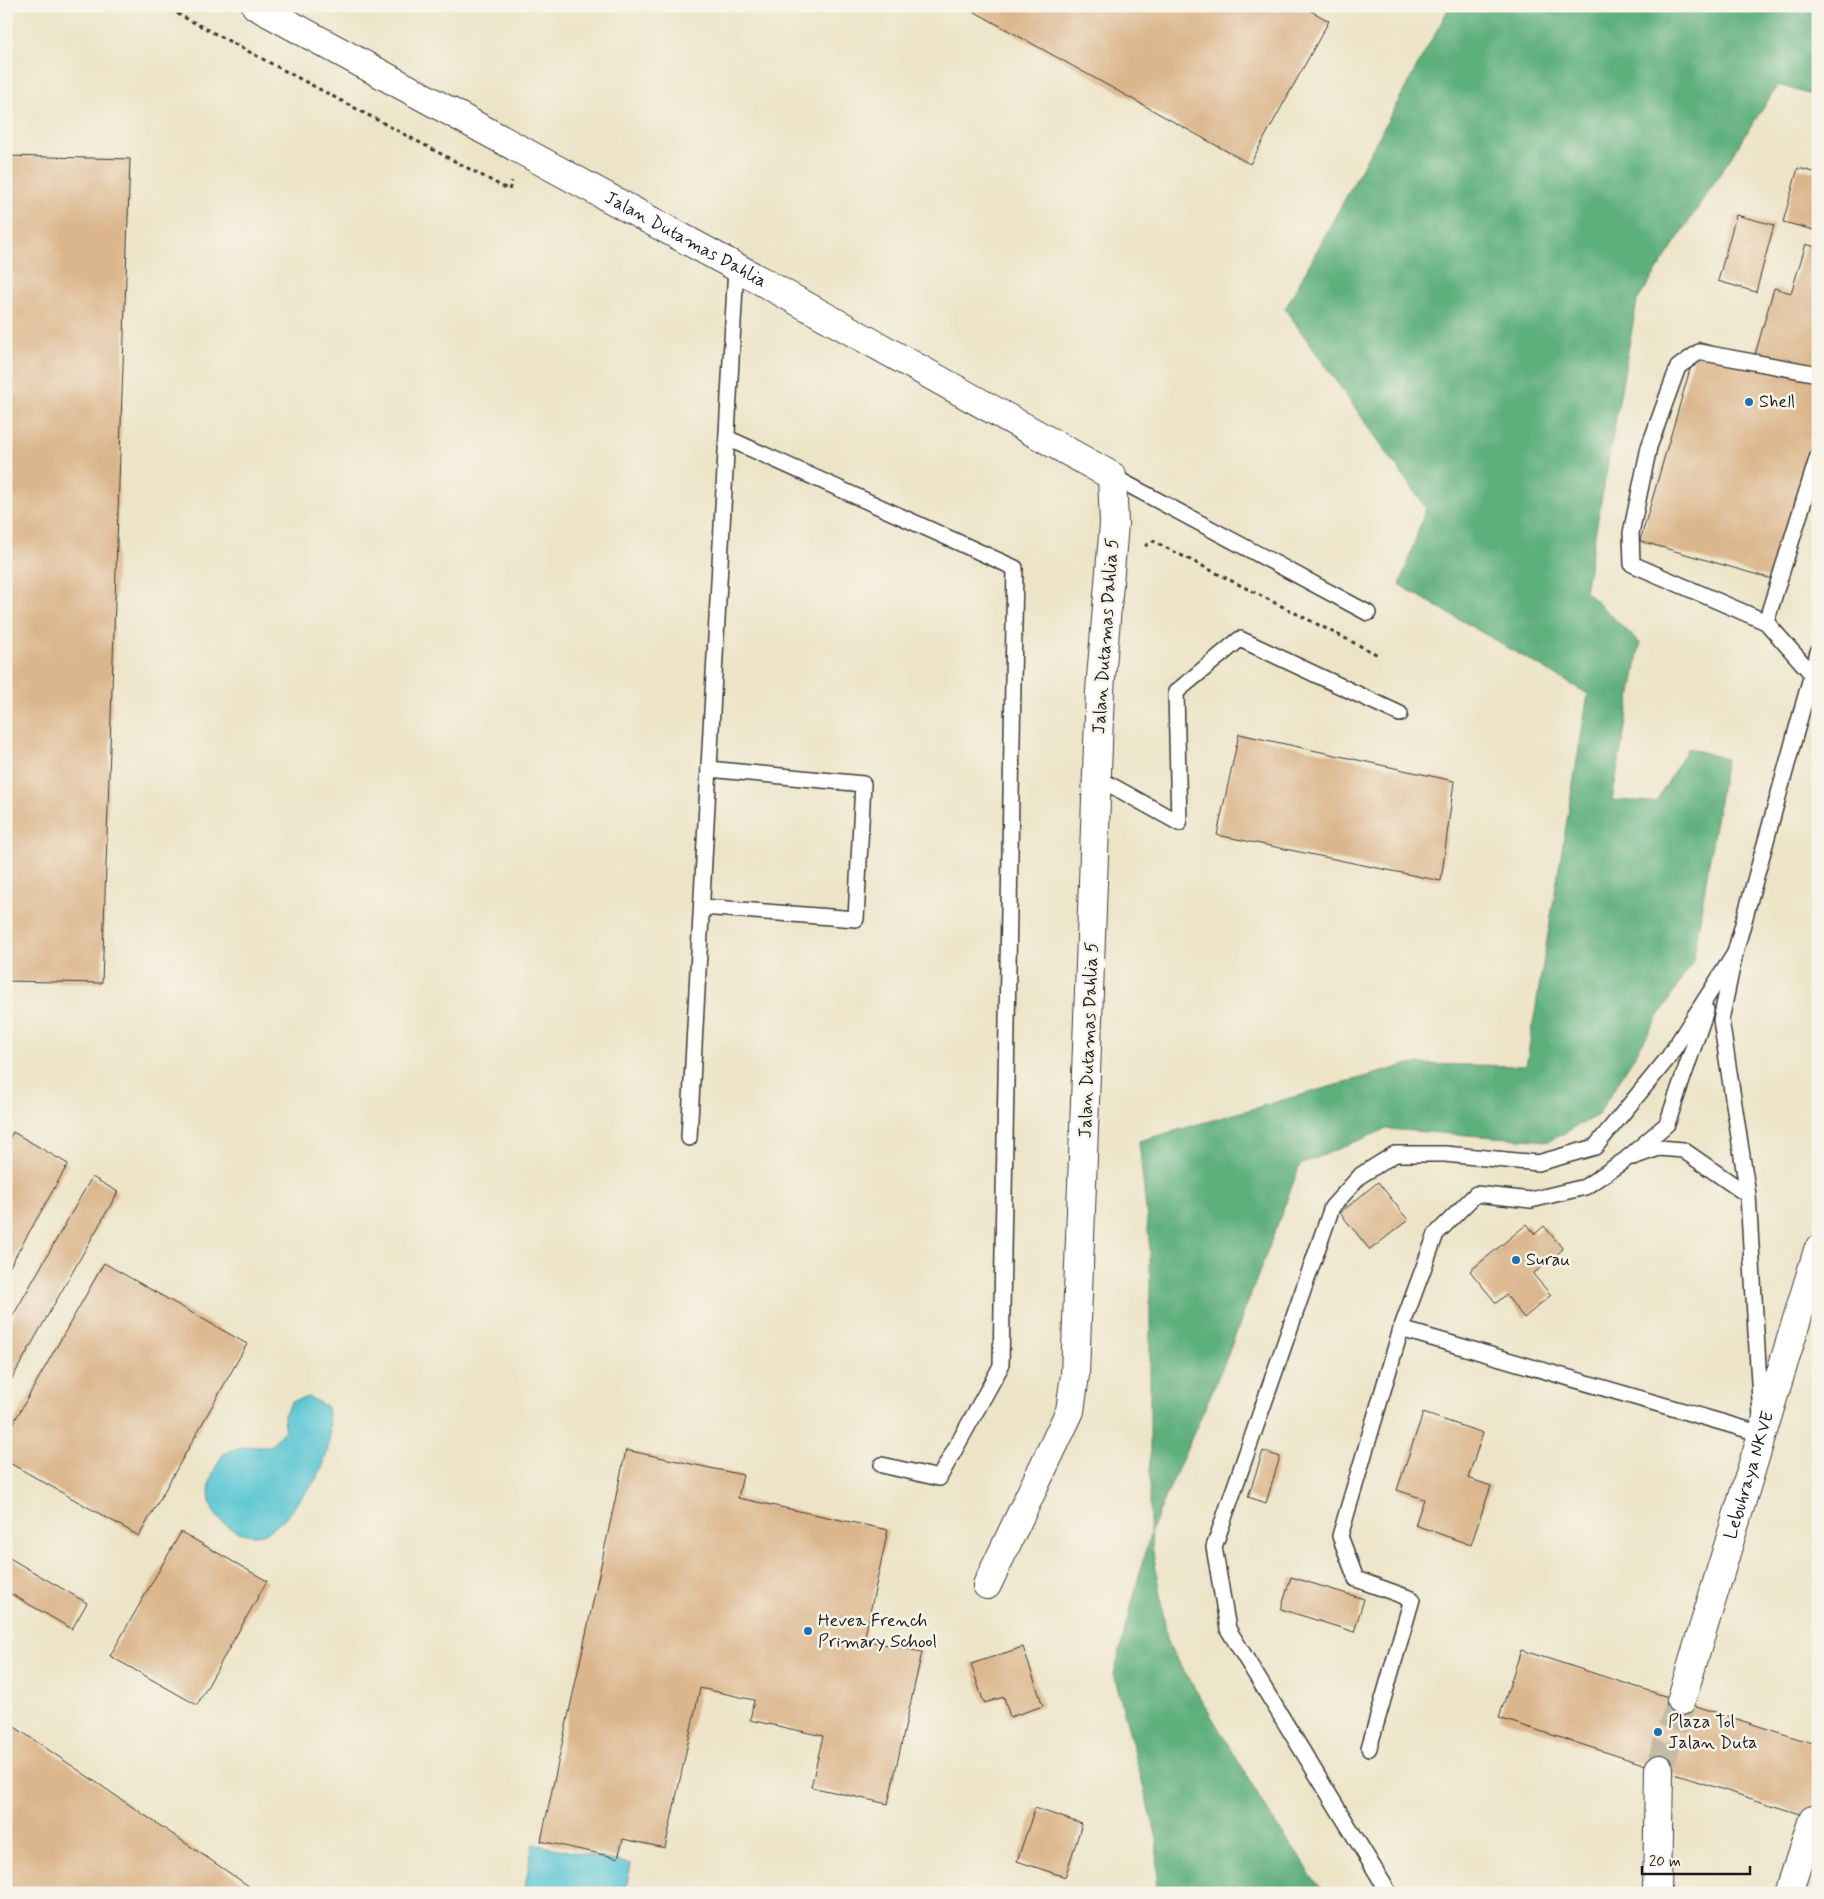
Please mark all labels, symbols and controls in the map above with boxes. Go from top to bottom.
street label: Jalan Dutamas Dahlia [600,186,771,294]
place label: Shell [1759,390,1795,414]
marker: Shell [1743,396,1755,408]
street label: Jalan Dutamas Dahlia 5 [1087,537,1125,735]
street label: Jalan Dutamas Dahlia 5 [1074,941,1104,1139]
place label: Surau [1526,1248,1570,1272]
marker: Surau [1510,1254,1522,1266]
street label: Lebuhraya NKVE [1719,1408,1780,1542]
place label: Hevea French Primary School [818,1609,937,1654]
marker: Hevea French Primary School [802,1625,814,1637]
place label: Plaza Tol Jalan Duta [1668,1710,1758,1755]
marker: Plaza Tol Jalan Duta [1652,1726,1664,1738]
scale bar [1642,1844,1749,1876]
text: 20 m [1649,1852,1681,1872]

